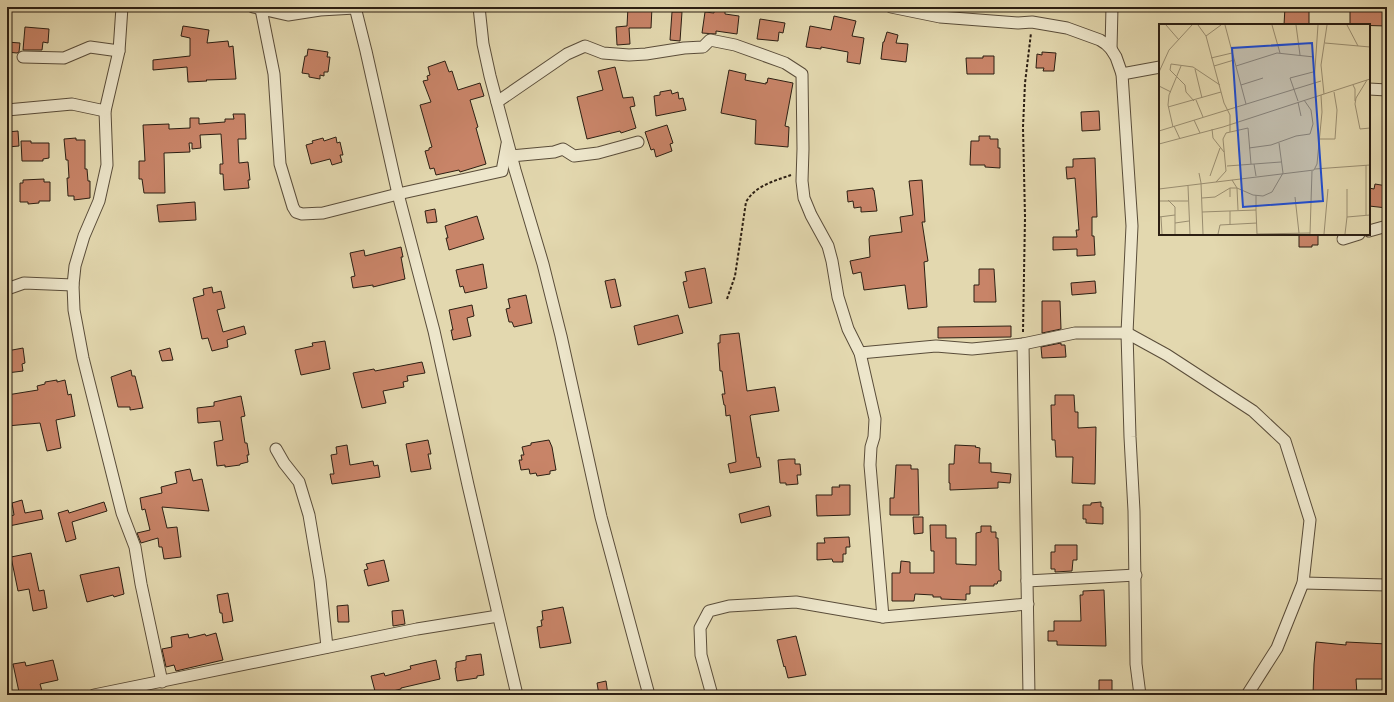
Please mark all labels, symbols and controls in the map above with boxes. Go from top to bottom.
inset map [1159,24,1370,235]

